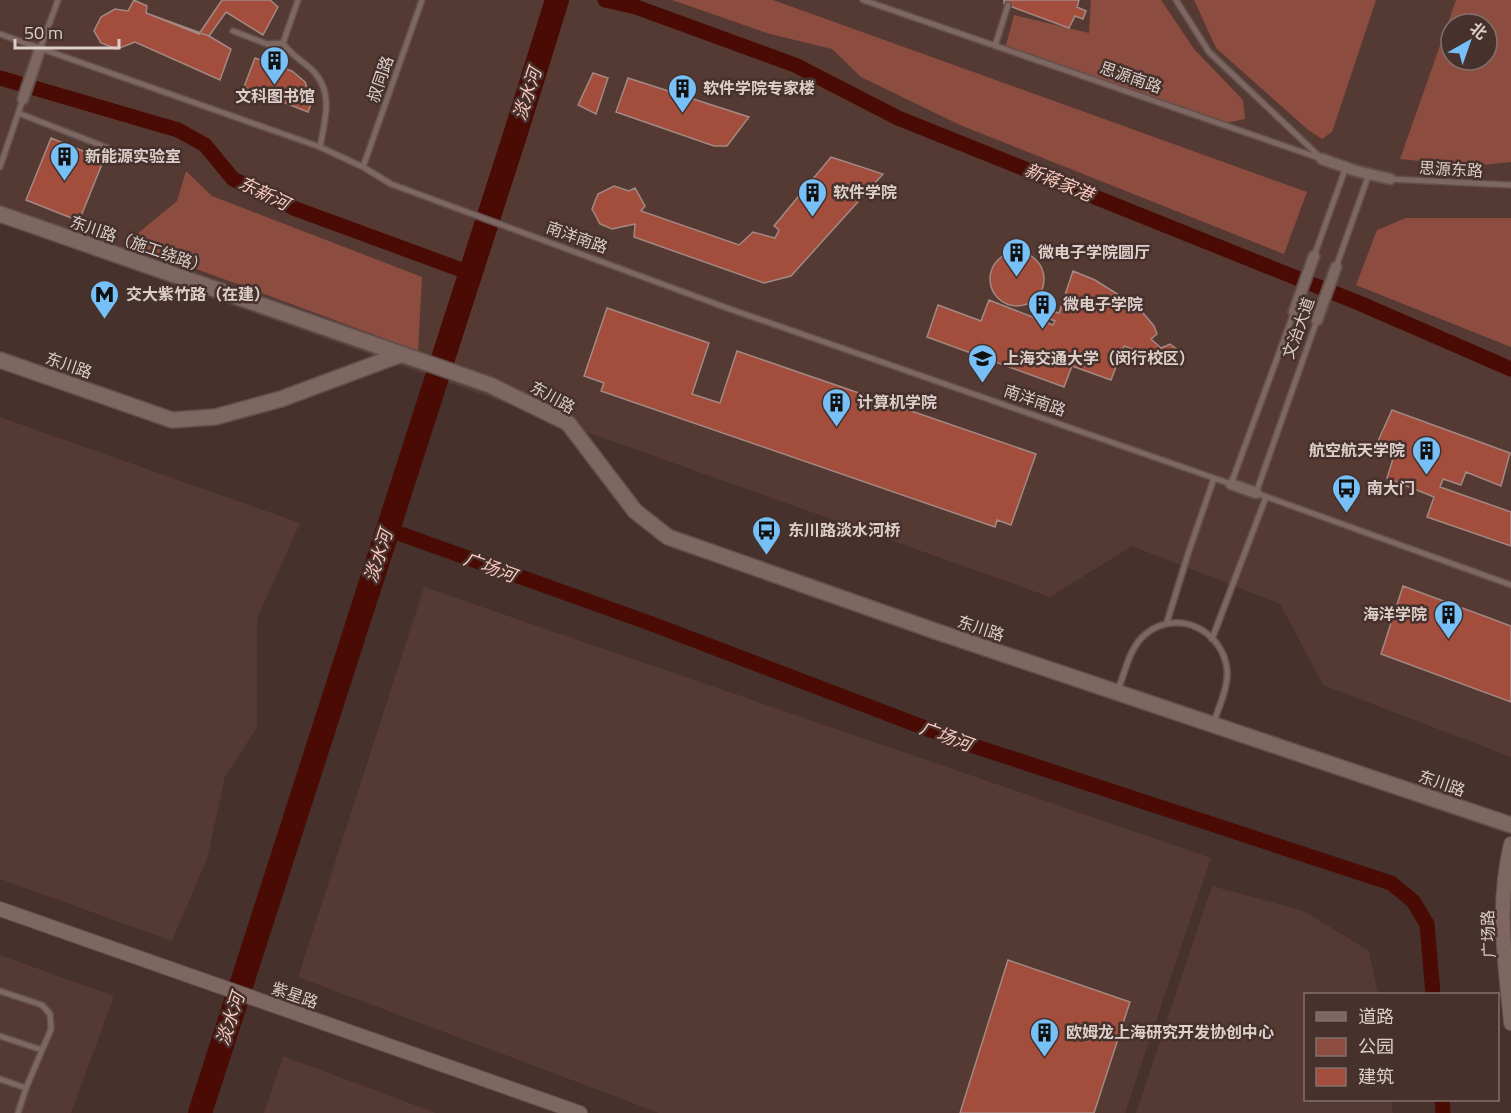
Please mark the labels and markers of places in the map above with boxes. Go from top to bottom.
building icon: 文科图书馆 [259,44,291,86]
building icon: 软件学院专家楼 [666,72,698,114]
place label: 软件学院专家楼 [703,76,815,100]
place label: 文科图书馆 [235,84,315,108]
building icon: 新能源实验室 [48,140,80,182]
place label: 新能源实验室 [85,144,181,168]
building icon: 软件学院 [796,176,828,218]
place label: 软件学院 [833,180,897,204]
building icon: 微电子学院圆厅 [1001,236,1033,278]
place label: 微电子学院圆厅 [1038,240,1150,264]
metro station icon: 交大紫竹路（在建） [89,278,121,320]
place label: 交大紫竹路（在建） [126,282,270,306]
building icon: 微电子学院 [1026,288,1058,330]
place label: 微电子学院 [1063,292,1143,316]
school or university icon: 上海交通大学（闵行校区） [966,342,998,384]
place label: 上海交通大学（闵行校区） [1003,346,1195,370]
building icon: 计算机学院 [820,386,852,428]
place label: 计算机学院 [857,390,937,414]
building icon: 航空航天学院 [1410,434,1442,476]
place label: 航空航天学院 [1309,438,1405,462]
bus stop icon: 南大门 [1330,472,1362,514]
place label: 南大门 [1367,476,1415,500]
bus stop icon: 东川路淡水河桥 [751,514,783,556]
place label: 东川路淡水河桥 [788,518,901,542]
building icon: 海洋学院 [1432,598,1464,640]
place label: 海洋学院 [1363,602,1427,626]
building icon: 欧姆龙上海研究开发协创中心 [1029,1016,1061,1058]
place label: 欧姆龙上海研究开发协创中心 [1066,1020,1274,1044]

